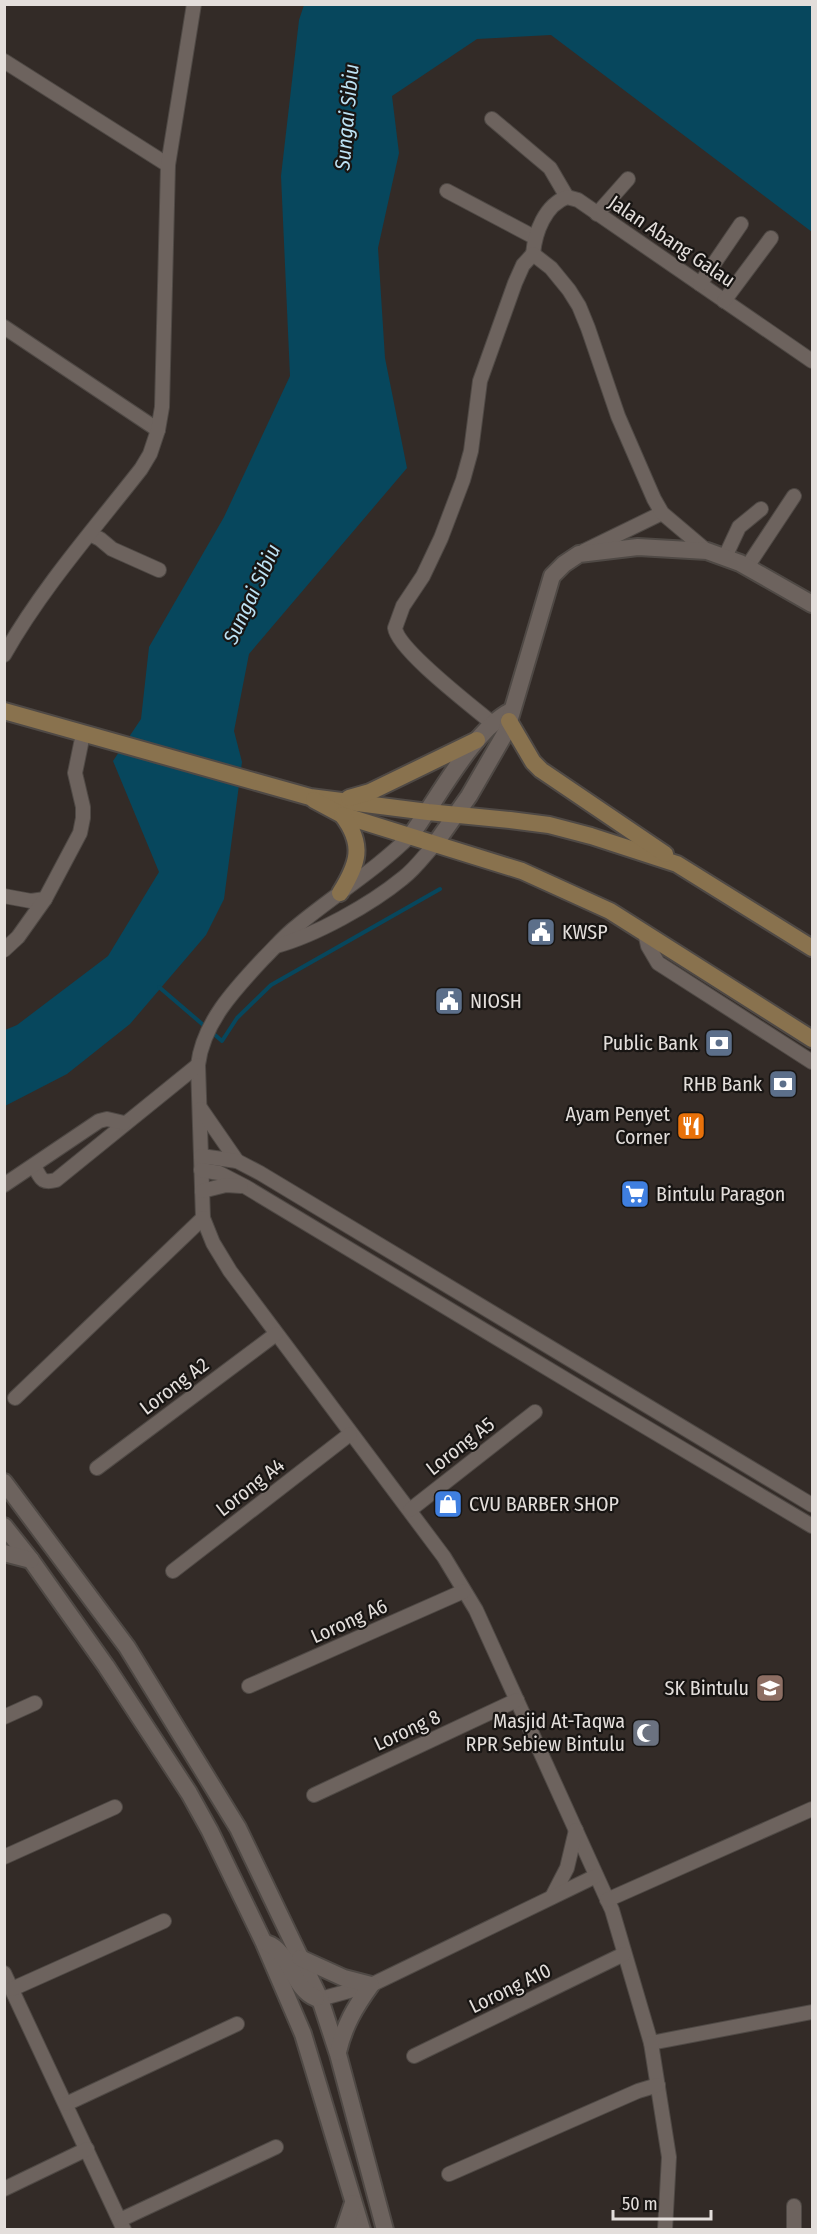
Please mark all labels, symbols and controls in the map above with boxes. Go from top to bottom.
water label: Sungai Sibiu [329,63,365,172]
street label: Jalan Abang Galau [604,190,740,292]
water label: Sungai Sibiu [217,540,286,649]
public building icon: KWSP [525,916,557,948]
place label: KWSP [562,920,608,944]
public building icon: NIOSH [433,985,465,1017]
place label: NIOSH [470,989,522,1013]
bank icon: Public Bank [703,1027,735,1059]
place label: Public Bank [603,1031,699,1055]
bank icon: RHB Bank [767,1068,799,1100]
place label: RHB Bank [683,1072,763,1096]
place label: Ayam Penyet Corner [566,1102,670,1149]
restaurant icon: Ayam Penyet Corner [675,1110,707,1142]
supermarket icon: Bintulu Paragon [619,1178,651,1210]
place label: Bintulu Paragon [656,1182,785,1206]
street label: Lorong A2 [135,1352,213,1420]
street label: Lorong A5 [421,1412,499,1480]
street label: Lorong A4 [211,1453,289,1521]
shop icon: CVU BARBER SHOP [432,1488,464,1520]
place label: CVU BARBER SHOP [469,1492,619,1516]
street label: Lorong A6 [307,1594,391,1648]
school or university icon: SK Bintulu [754,1672,786,1704]
place label: SK Bintulu [665,1676,749,1700]
street label: Lorong 8 [370,1704,444,1756]
place label: Masjid At-Taqwa RPR Sebiew Bintulu [466,1709,625,1756]
mosque icon: Masjid At-Taqwa RPR Sebiew Bintulu [630,1717,662,1749]
street label: Lorong A10 [465,1958,555,2018]
scale bar [613,2183,710,2221]
text: 50 m [622,2193,658,2215]

